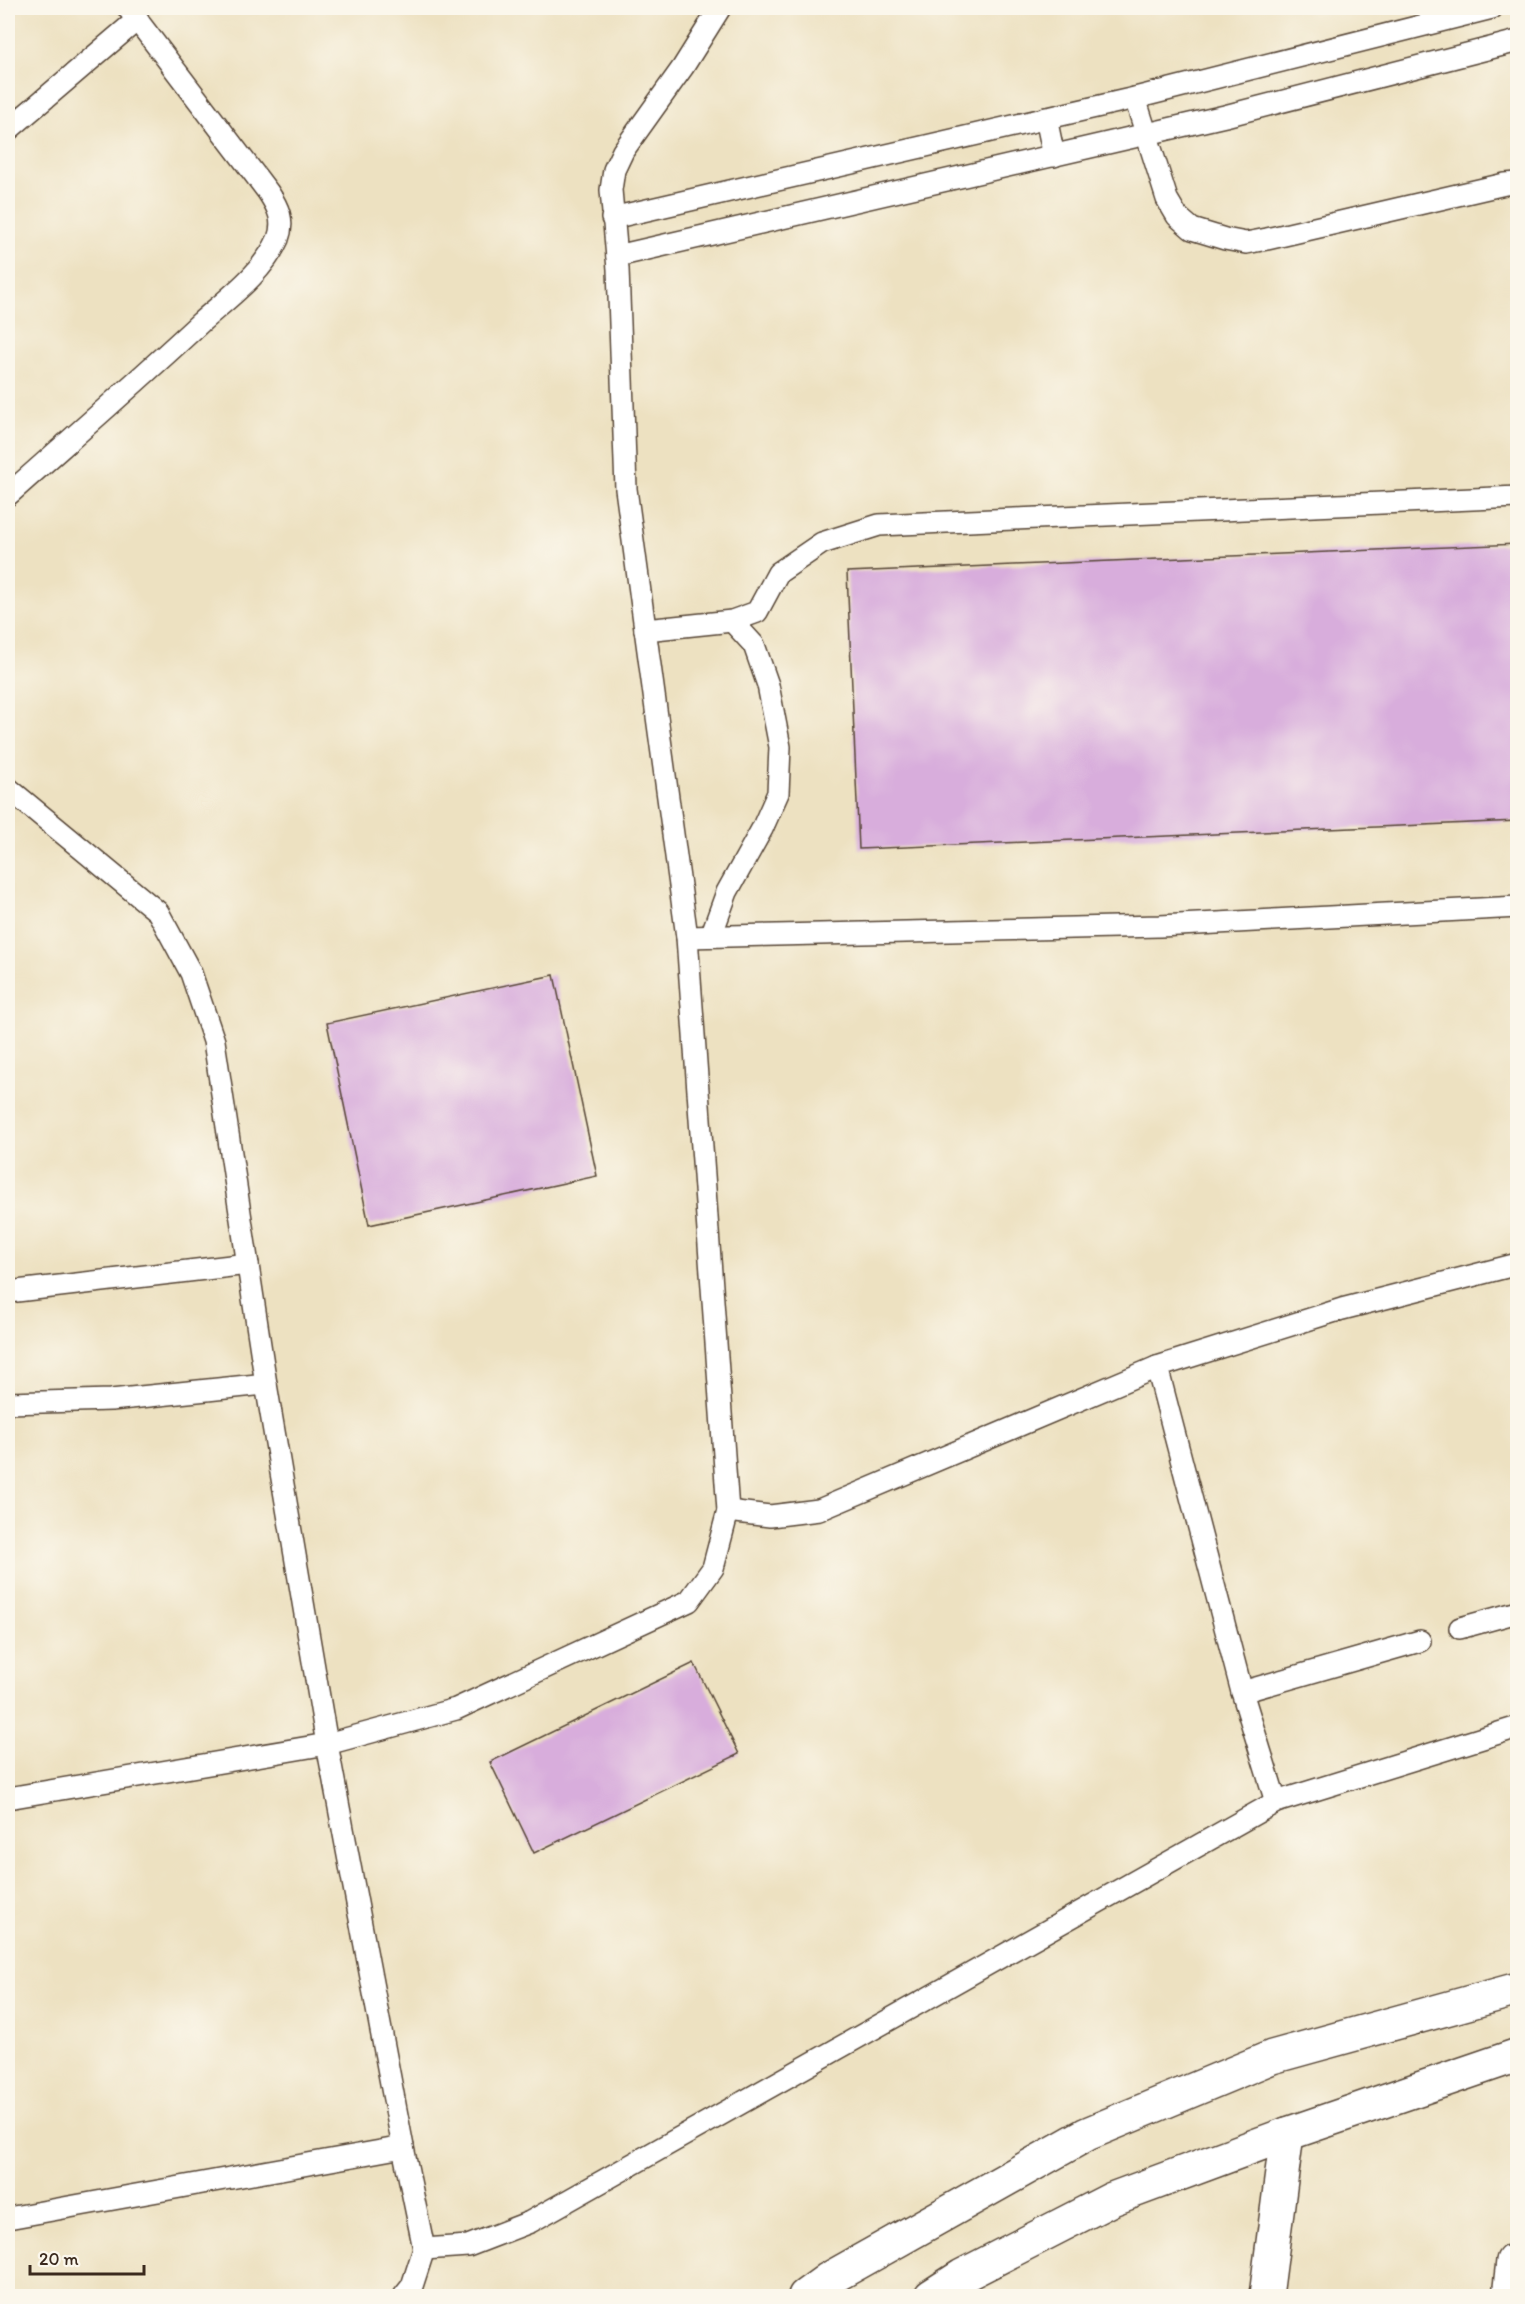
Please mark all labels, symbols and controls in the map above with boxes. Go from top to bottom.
scale bar [30,2238,144,2276]
text: 20 m [39,2248,79,2270]

